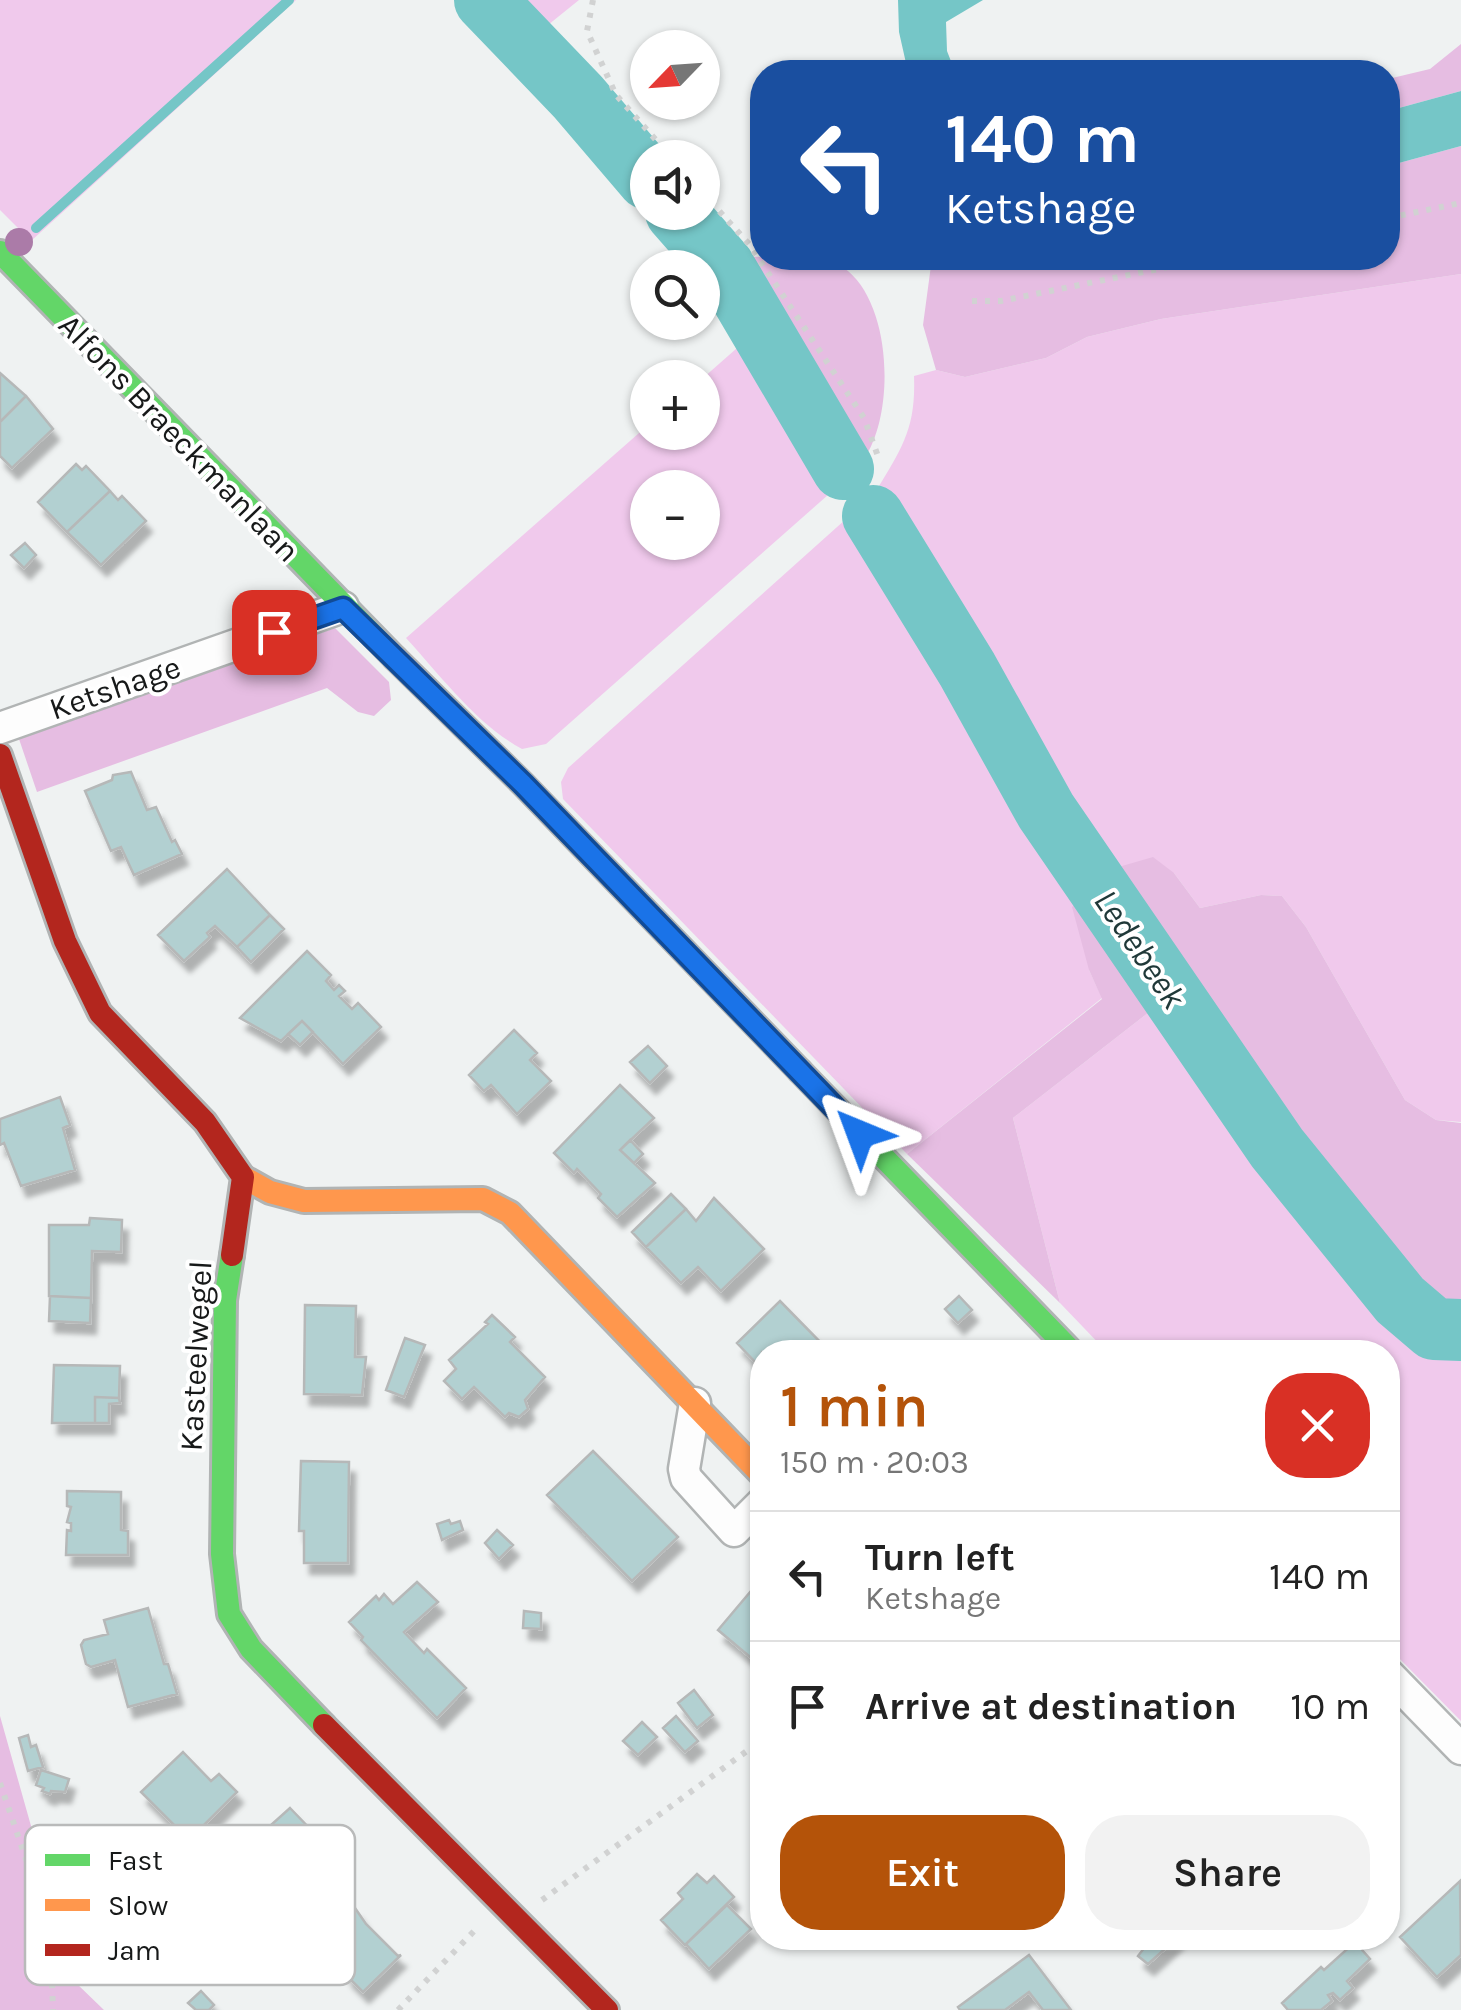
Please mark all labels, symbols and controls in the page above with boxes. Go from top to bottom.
north arrow [630,30,720,120]
map controls [630,30,720,560]
text: 140 m [945,98,1140,180]
icon: left [780,100,910,230]
button: sound [630,140,720,230]
text: Ketshage [945,182,1136,234]
button: search [630,250,720,340]
street label: Alfons Braeckmanlaan [51,306,307,570]
button: + [630,360,720,450]
button: − [630,470,720,560]
pin [232,590,317,675]
icon: arrive [247,605,302,660]
street label: Ketshage [45,648,185,728]
water label: Ledebeek [1085,882,1195,1016]
position arrow [808,1082,912,1186]
street label: Kasteelwegel [173,1260,219,1452]
text: 1 min [780,1371,929,1441]
button: close [1265,1373,1370,1478]
text: 150 m · 20:03 [780,1444,969,1481]
text: Turn left [865,1535,1015,1580]
icon: left [780,1549,835,1604]
text: 140 m [1269,1554,1370,1599]
text: Ketshage [865,1580,1001,1617]
icon: arrive [780,1679,835,1734]
text: Arrive at destination [865,1684,1237,1729]
text: 10 m [1290,1684,1370,1729]
button: Exit [780,1815,1065,1930]
button: Share [1085,1815,1370,1930]
legend [25,1825,355,1985]
text: Fast [108,1844,163,1877]
text: Slow [108,1889,168,1922]
text: Jam [108,1934,161,1967]

